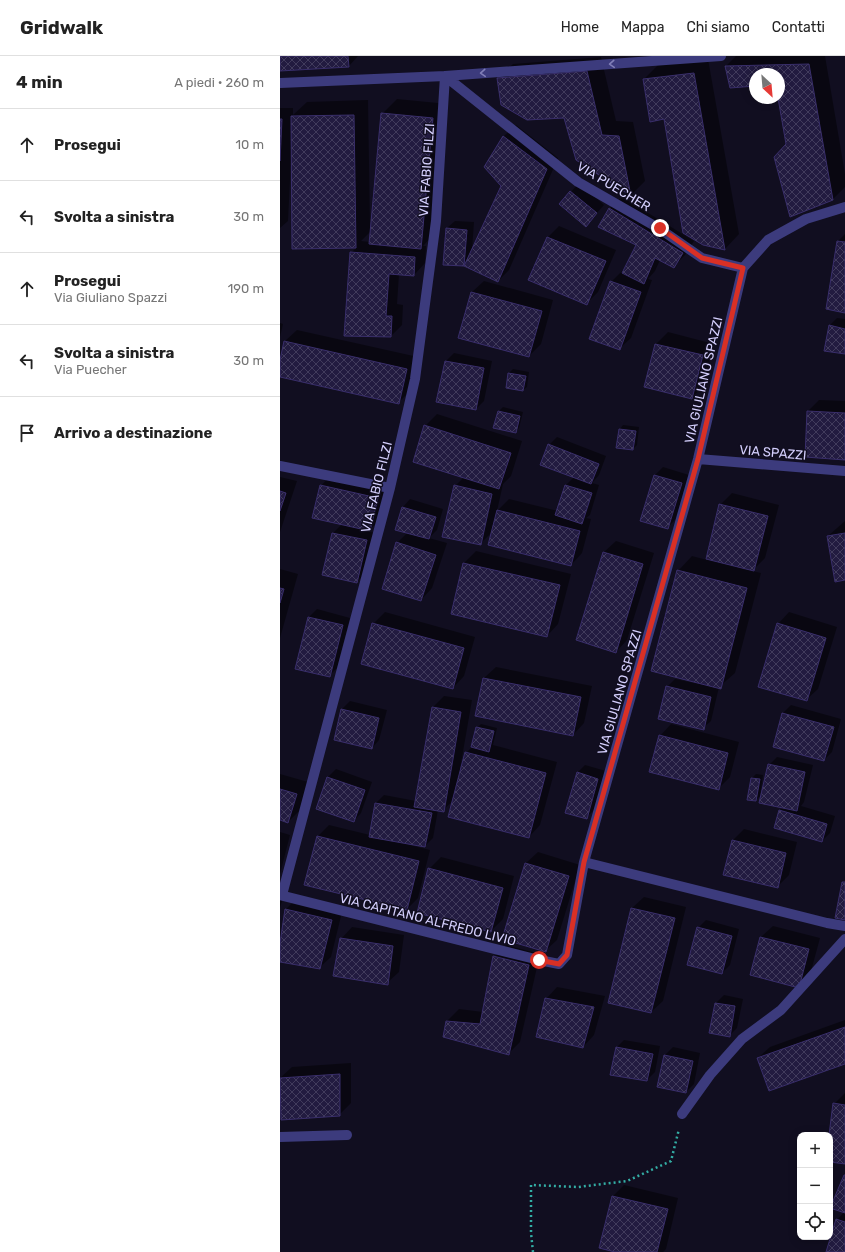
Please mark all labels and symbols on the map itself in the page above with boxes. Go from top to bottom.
one-way arrow [609,59,615,68]
north arrow [749,68,785,104]
one-way arrow [480,69,486,78]
street label: VIA FABIO FILZI [416,123,437,217]
street label: VIA PUECHER [574,159,653,214]
route end [651,219,669,237]
street label: VIA GIULIANO SPAZZI [682,315,725,445]
street label: VIA FABIO FILZI [358,440,395,534]
street label: VIA SPAZZI [739,442,807,463]
street label: VIA GIULIANO SPAZZI [594,628,645,756]
street label: VIA CAPITANO ALFREDO LIVIO [338,890,518,949]
route start [530,951,548,969]

